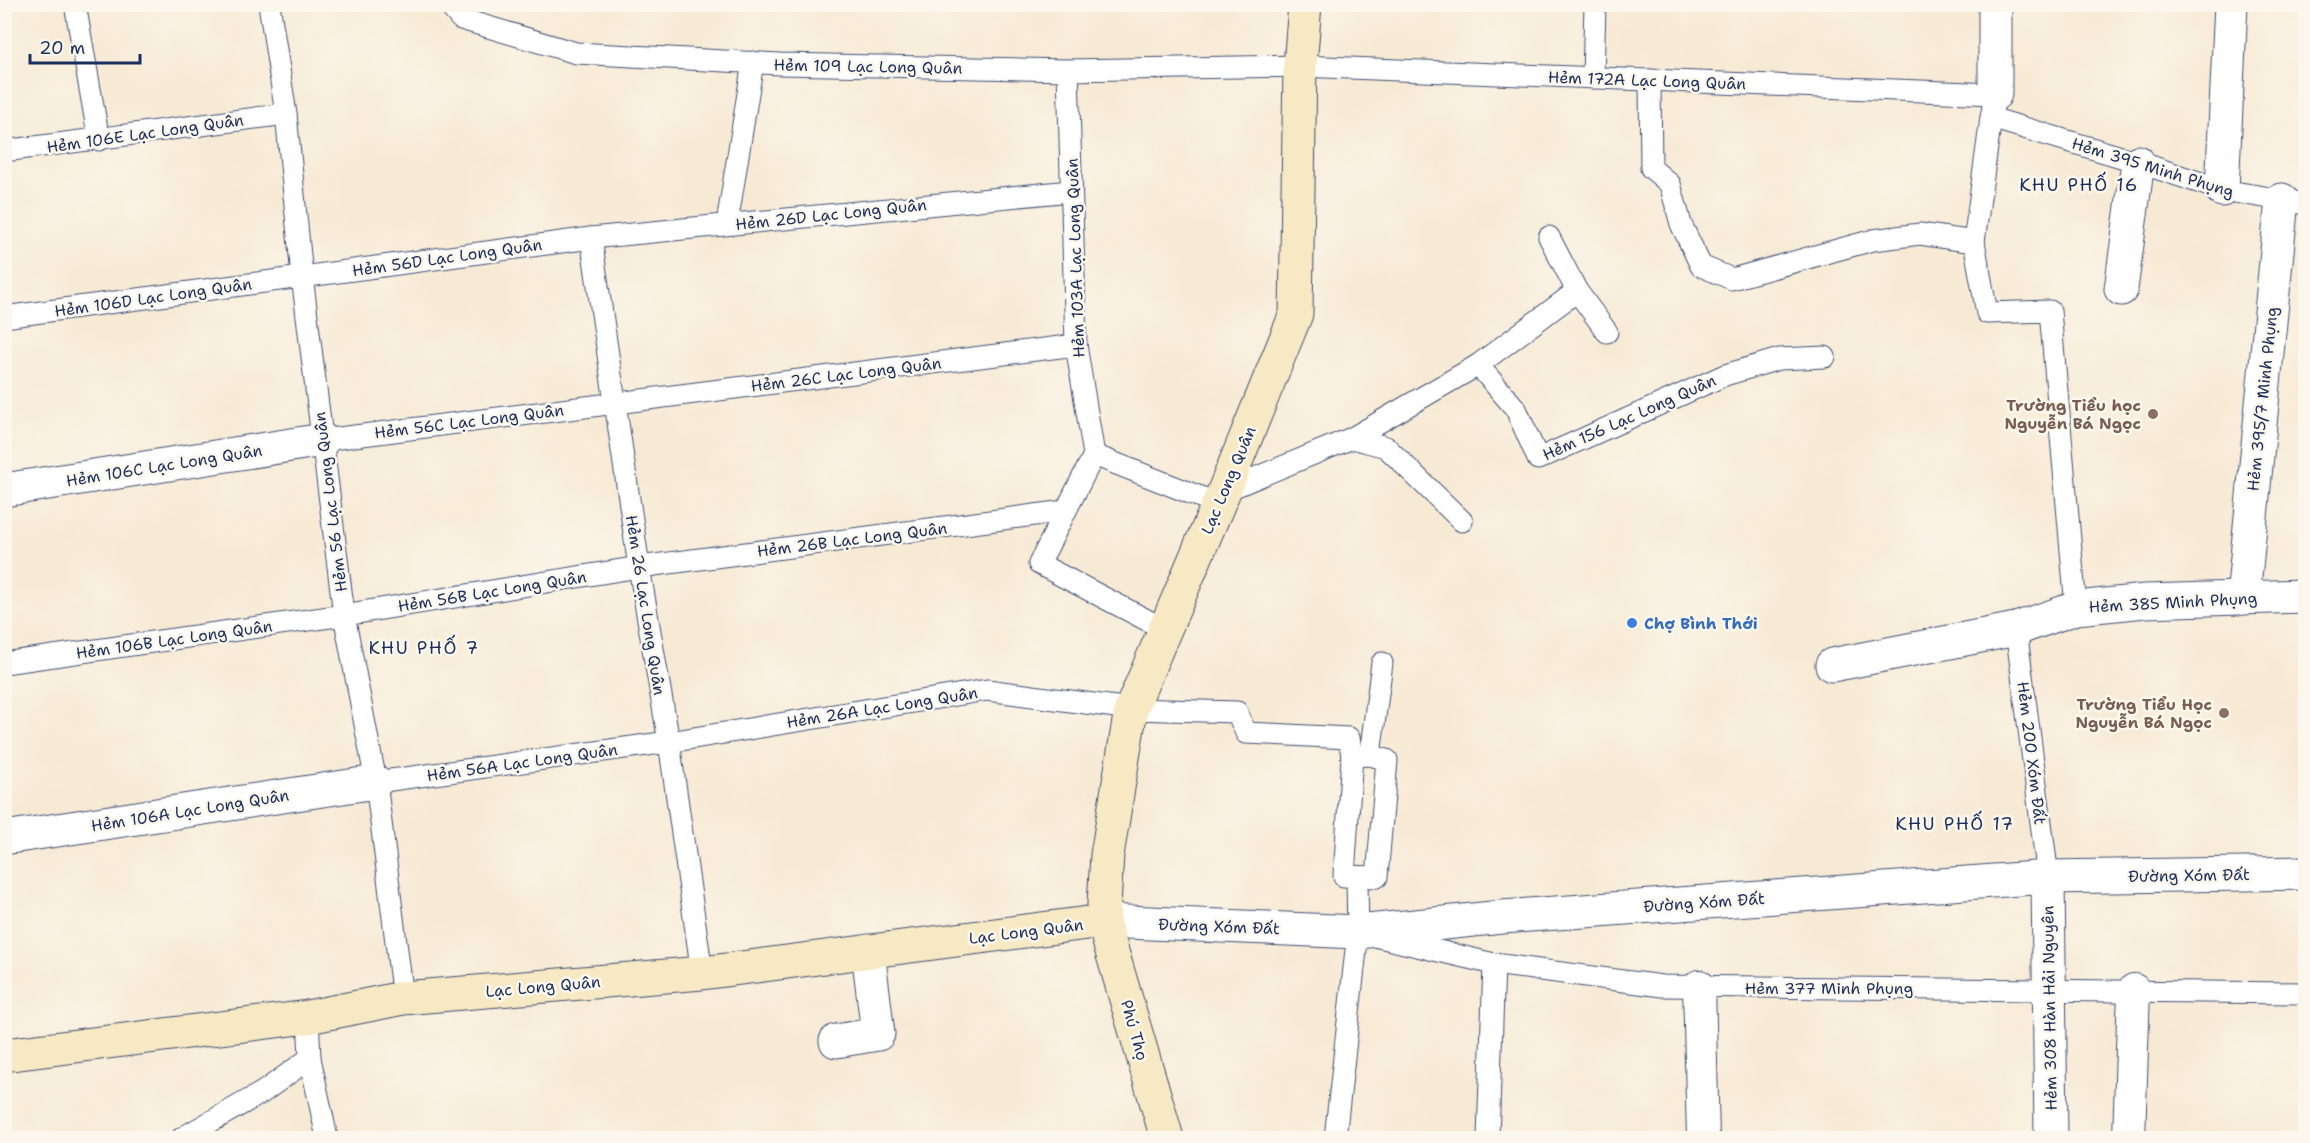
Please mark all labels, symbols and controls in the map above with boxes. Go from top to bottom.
scale bar [30,27,140,65]
text: 20 m [39,36,85,60]
street label: Hẻm 109 Lạc Long Quân [773,54,963,79]
street label: Hẻm 172A Lạc Long Quân [1548,67,1747,94]
street label: Hẻm 106E Lạc Long Quân [45,109,245,158]
street label: Hẻm 395 Minh Phụng [2069,133,2237,202]
street label: Hẻm 103A Lạc Long Quân [1062,158,1089,358]
district label: KHU PHỐ 16 [2019,171,2139,197]
street label: Hẻm 26D Lạc Long Quân [734,194,928,235]
street label: Hẻm 56D Lạc Long Quân [351,234,543,281]
street label: Hẻm 106D Lạc Long Quân [53,273,253,322]
street label: Hẻm 395/7 Minh Phụng [2242,306,2283,492]
street label: Hẻm 26C Lạc Long Quân [750,352,943,397]
street label: Hẻm 156 Lạc Long Quân [1539,370,1719,465]
place label: Trường Tiểu học Nguyễn Bá Ngọc [2004,395,2141,434]
street label: Hẻm 56C Lạc Long Quân [373,399,565,444]
marker: Trường Tiểu học Nguyễn Bá Ngọc [2146,407,2160,421]
street label: Hẻm 56 Lạc Long Quân [309,411,352,593]
street label: Lạc Long Quân [1196,423,1261,537]
street label: Hẻm 106C Lạc Long Quân [64,440,264,491]
street label: Hẻm 26 Lạc Long Quân [621,513,670,697]
street label: Hẻm 26B Lạc Long Quân [756,517,949,562]
street label: Hẻm 56B Lạc Long Quân [396,566,588,617]
street label: Hẻm 385 Minh Phụng [2088,588,2258,617]
place label: Chợ Bình Thới [1644,613,1758,634]
street label: Hẻm 106B Lạc Long Quân [74,615,274,664]
marker: Chợ Bình Thới [1625,616,1639,630]
district label: KHU PHỐ 7 [368,634,480,660]
street label: Hẻm 200 Xóm Đất [2012,680,2051,826]
street label: Hẻm 26A Lạc Long Quân [785,682,979,733]
place label: Trường Tiểu Học Nguyễn Bá Ngọc [2075,694,2212,733]
marker: Trường Tiểu Học Nguyễn Bá Ngọc [2217,706,2231,720]
street label: Hẻm 56A Lạc Long Quân [425,739,619,786]
street label: Hẻm 106A Lạc Long Quân [90,784,291,837]
district label: KHU PHỐ 17 [1895,810,2015,836]
street label: Đường Xóm Đất [2128,864,2250,887]
street label: Đường Xóm Đất [1643,888,1766,917]
street label: Hẻm 308 Hàn Hải Nguyên [2037,905,2062,1111]
street label: Lạc Long Quân [968,914,1085,949]
street label: Đường Xóm Đất [1158,914,1280,939]
street label: Lạc Long Quân [485,971,602,1002]
street label: Hẻm 377 Minh Phụng [1745,978,1913,999]
street label: Phú Thọ [1116,997,1153,1063]

